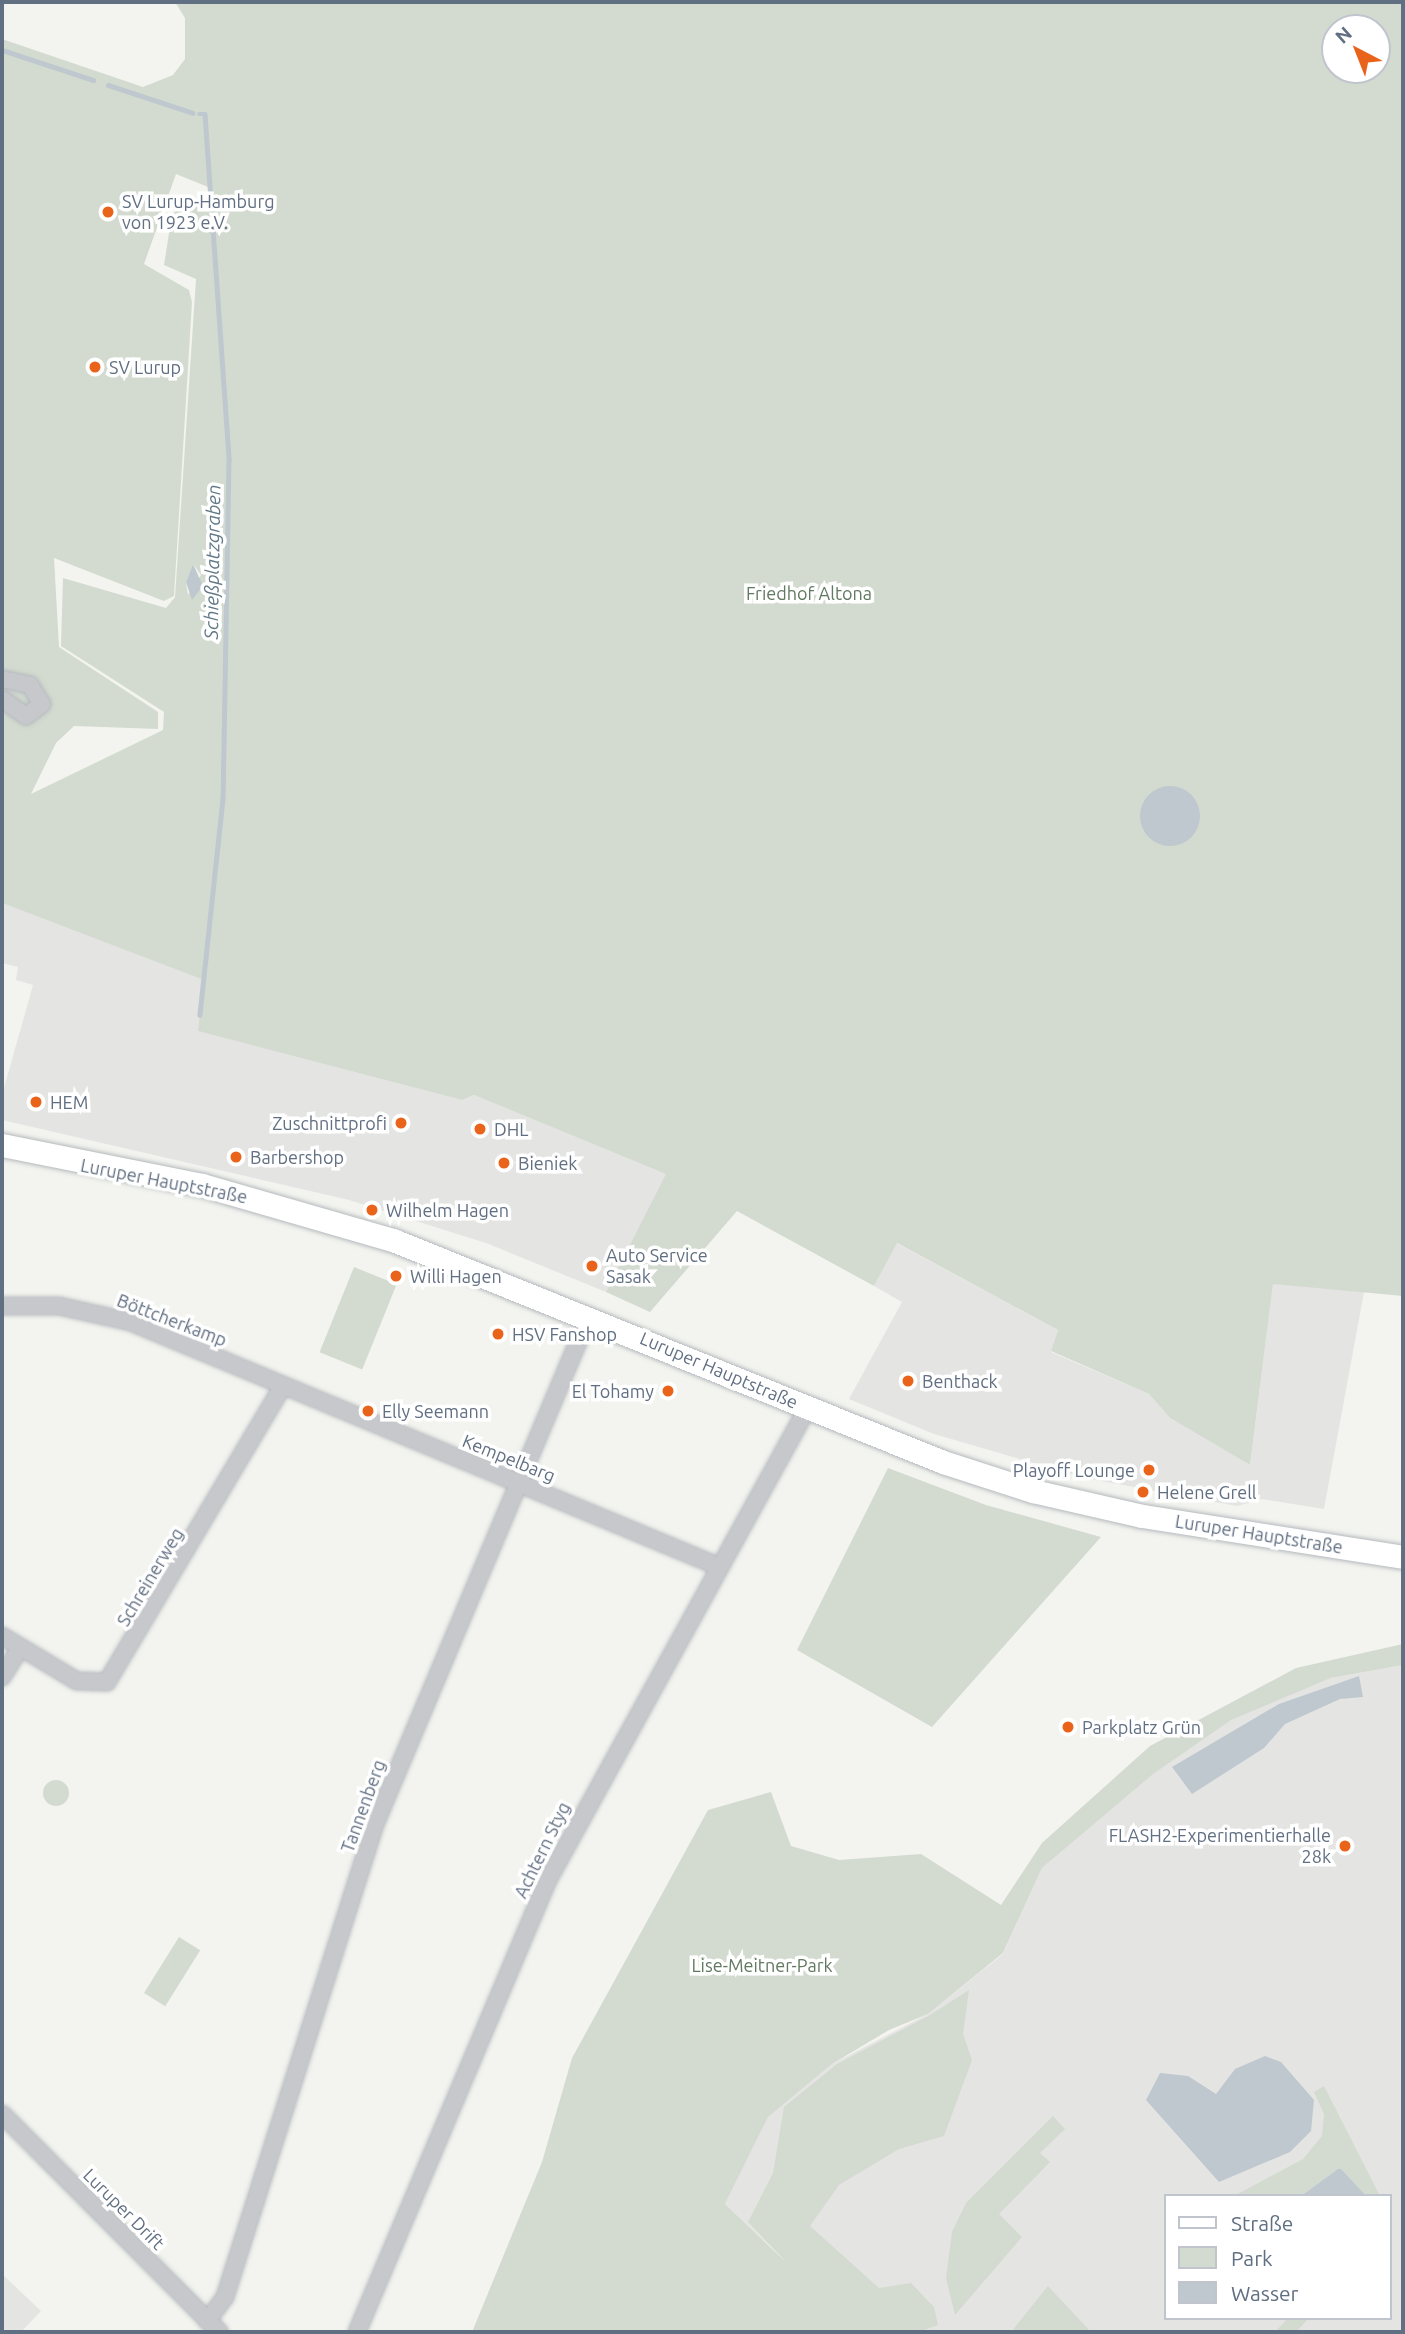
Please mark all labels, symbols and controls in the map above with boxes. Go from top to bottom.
north arrow [1321,14,1391,84]
text: N [1331,22,1356,48]
place label: SV Lurup-Hamburg von 1923 e.V. [122,191,275,234]
marker: SV Lurup-Hamburg von 1923 e.V. [100,204,116,220]
place label: SV Lurup [109,356,181,378]
marker: SV Lurup [87,359,103,375]
water label: Schießplatzgraben [200,484,226,640]
park label: Friedhof Altona [746,582,872,604]
place label: HEM [50,1091,88,1113]
marker: HEM [28,1094,44,1110]
place label: Zuschnittprofi [272,1112,387,1134]
marker: Zuschnittprofi [393,1115,409,1131]
place label: DHL [494,1118,528,1140]
marker: DHL [472,1121,488,1137]
place label: Barbershop [250,1146,344,1168]
marker: Barbershop [228,1149,244,1165]
place label: Bieniek [518,1152,577,1174]
street label: Luruper Hauptstraße [79,1154,249,1208]
marker: Bieniek [496,1155,512,1171]
place label: Wilhelm Hagen [386,1199,509,1221]
marker: Wilhelm Hagen [364,1202,380,1218]
place label: Auto Service Sasak [606,1245,708,1288]
marker: Auto Service Sasak [584,1258,600,1274]
place label: Willi Hagen [410,1265,502,1287]
marker: Willi Hagen [388,1268,404,1284]
street label: Böttcherkamp [114,1289,230,1351]
place label: HSV Fanshop [512,1323,617,1345]
marker: HSV Fanshop [490,1326,506,1342]
street label: Luruper Hauptstraße [637,1327,801,1413]
place label: Benthack [922,1370,998,1392]
marker: Benthack [900,1373,916,1389]
place label: El Tohamy [572,1380,654,1402]
marker: El Tohamy [660,1383,676,1399]
place label: Elly Seemann [382,1400,489,1422]
marker: Elly Seemann [360,1403,376,1419]
street label: Kempelbarg [459,1430,559,1486]
place label: Playoff Lounge [1013,1459,1135,1481]
marker: Playoff Lounge [1141,1462,1157,1478]
place label: Helene Grell [1157,1481,1257,1503]
marker: Helene Grell [1135,1484,1151,1500]
street label: Luruper Hauptstraße [1174,1510,1344,1558]
street label: Schreinerweg [112,1524,188,1630]
place label: Parkplatz Grün [1082,1716,1201,1738]
marker: Parkplatz Grün [1060,1719,1076,1735]
street label: Tannenberg [336,1757,390,1855]
street label: Achtern Styg [509,1799,575,1901]
place label: FLASH2-Experimentierhalle 28k [1109,1825,1331,1868]
marker: FLASH2-Experimentierhalle 28k [1337,1838,1353,1854]
park label: Lise-Meitner-Park [691,1954,833,1976]
street label: Luruper Drift [79,2164,169,2254]
legend [1164,2194,1391,2320]
text: Straße [1231,2211,1293,2235]
text: Park [1231,2246,1273,2270]
text: Wasser [1231,2281,1299,2305]

